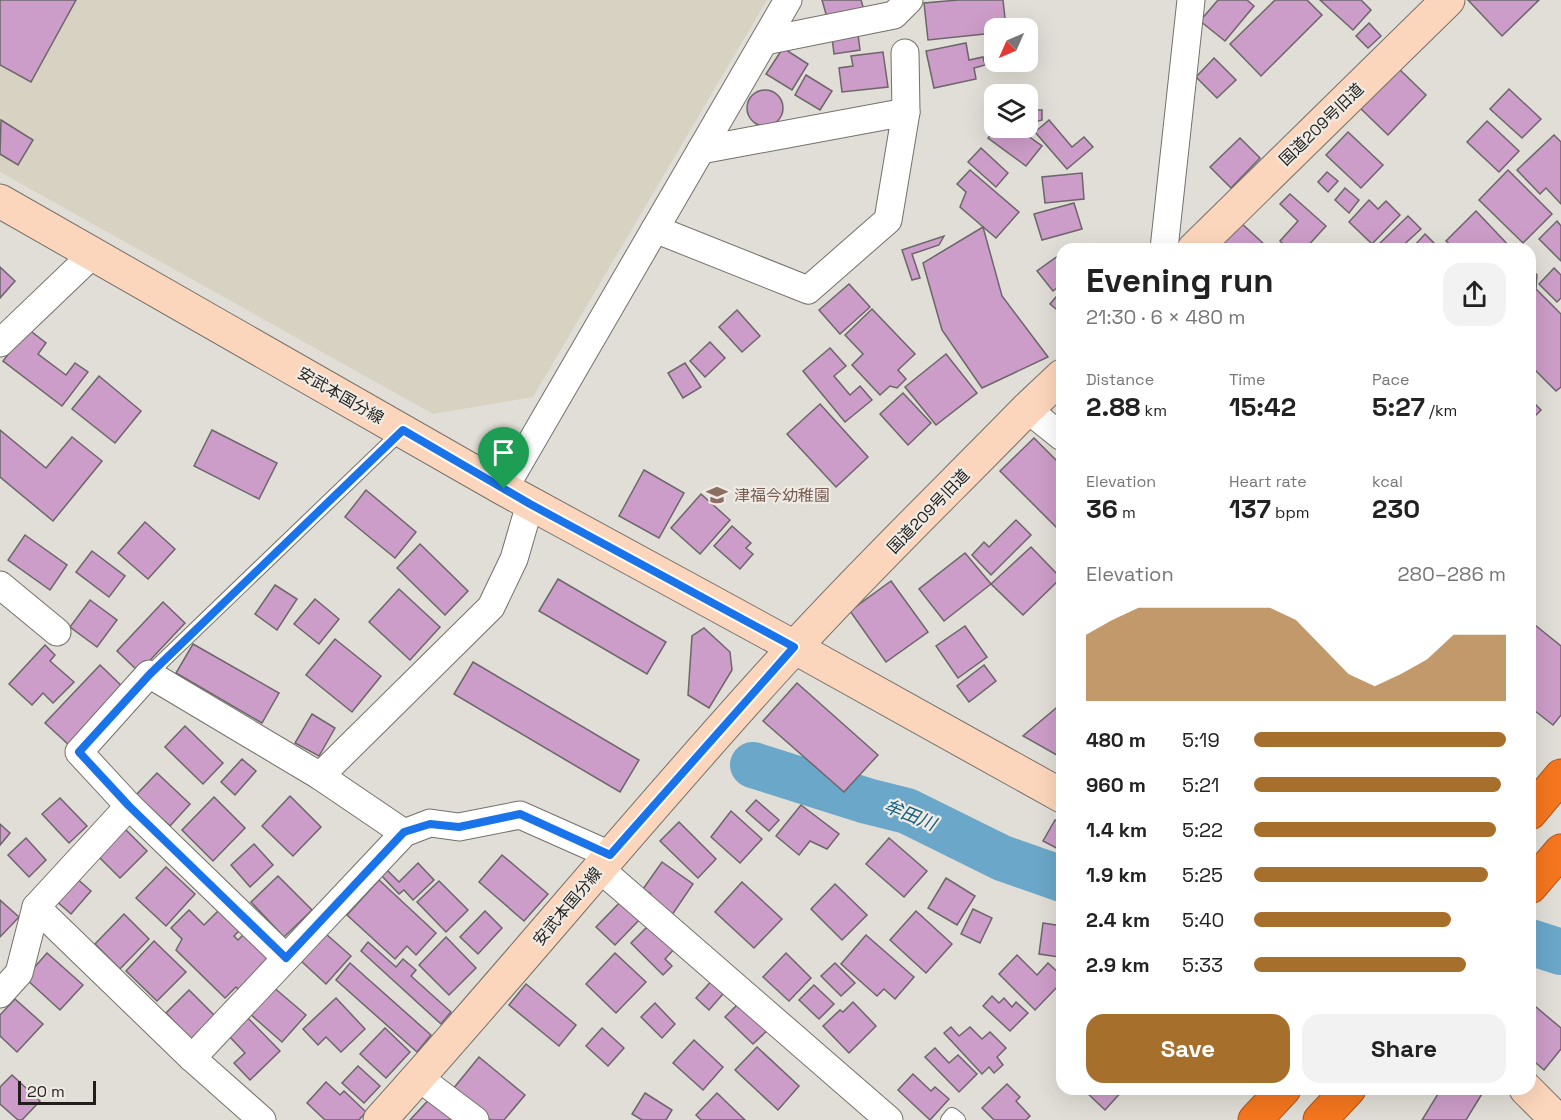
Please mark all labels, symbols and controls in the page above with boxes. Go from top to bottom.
north arrow [984,18,1038,72]
map controls [984,18,1038,138]
street label: 国道209号旧道 [1275,79,1368,170]
button: layers [984,84,1038,138]
text: Evening run [1086,260,1274,302]
button: share [1443,263,1506,326]
text: 21:30 · 6 × 480 m [1086,304,1245,330]
street label: 安武本国分線 [294,362,388,429]
text: Distance [1086,369,1154,390]
text: Time [1229,369,1265,390]
text: Pace [1372,369,1409,390]
text: 2.88 [1086,390,1140,424]
text: 15:42 [1229,390,1296,424]
text: 5:27 [1372,390,1425,424]
text: km [1140,400,1167,421]
text: /km [1425,400,1457,421]
pin [478,427,529,489]
icon: arrive [487,436,520,469]
street label: 国道209号旧道 [883,465,974,558]
text: Elevation [1086,471,1156,492]
text: Heart rate [1229,471,1307,492]
text: kcal [1372,471,1403,492]
school or university icon: 津福今幼稚園 [705,483,729,507]
place label: 津福今幼稚園 [734,485,830,506]
text: 36 [1086,492,1118,526]
text: 137 [1229,492,1271,526]
text: 230 [1372,492,1420,526]
text: m [1118,502,1136,523]
text: bpm [1271,502,1309,523]
text: Elevation [1086,561,1174,587]
text: 280–286 m [1397,561,1506,587]
text: 480 m [1086,727,1146,753]
text: 5:19 [1182,727,1220,753]
text: 960 m [1086,772,1146,798]
text: 5:21 [1182,772,1219,798]
water label: 牟田川 [881,794,941,836]
text: 1.4 km [1086,817,1147,843]
text: 5:22 [1182,817,1223,843]
text: 1.9 km [1086,862,1147,888]
text: 5:25 [1182,862,1223,888]
street label: 安武本国分線 [528,863,606,950]
text: 2.4 km [1086,907,1150,933]
text: 5:40 [1182,907,1224,933]
text: 2.9 km [1086,952,1150,978]
text: 5:33 [1182,952,1223,978]
button: Save [1086,1014,1290,1083]
button: Share [1302,1014,1506,1083]
scale bar [18,1078,96,1106]
text: 20 m [27,1081,65,1102]

